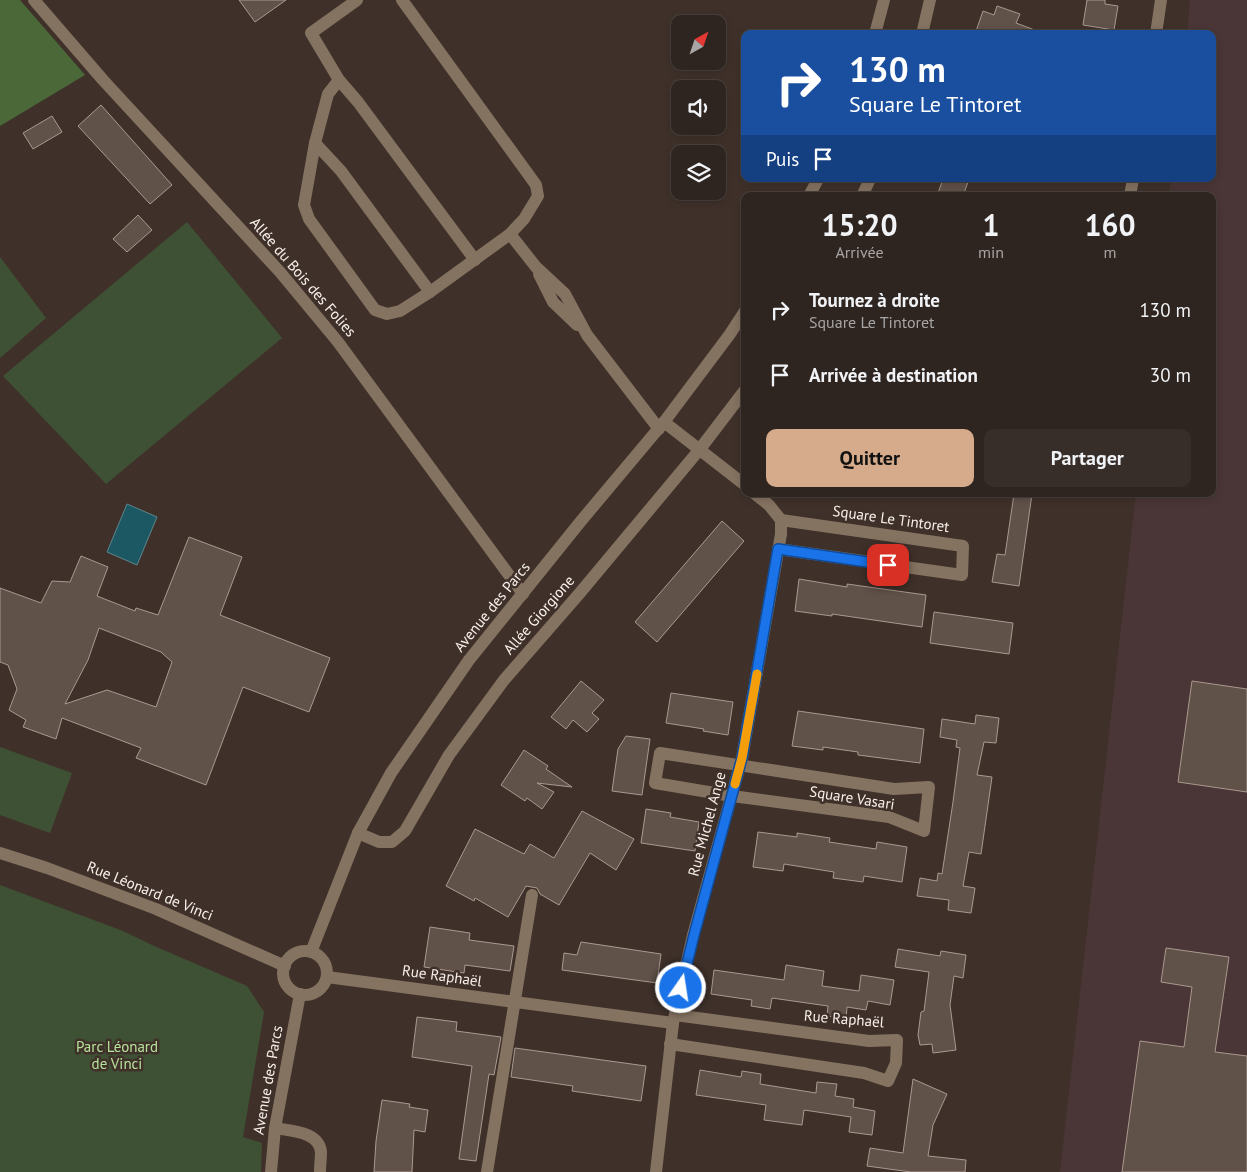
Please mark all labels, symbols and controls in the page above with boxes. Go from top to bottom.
north arrow [671,15,726,70]
map controls [671,15,726,200]
text: 130 m [849,46,946,92]
icon: right [766,50,831,115]
button: sound [671,80,726,135]
text: Square Le Tintoret [849,90,1022,118]
button: layers [671,145,726,200]
icon: arrive [809,145,837,173]
text: Puis [766,147,799,171]
text: 15:20 [821,205,898,244]
text: 1 [983,205,1000,244]
text: 160 [1084,205,1136,244]
street label: Allée du Bois des Folies [246,213,360,340]
text: Arrivée [835,242,884,262]
text: min [978,242,1004,262]
text: m [1104,242,1117,262]
text: Tournez à droite [809,288,940,312]
icon: right [766,296,794,324]
text: 130 m [1139,298,1191,322]
text: Square Le Tintoret [809,312,934,332]
icon: arrive [766,361,794,389]
text: Arrivée à destination [809,363,978,387]
text: 30 m [1150,363,1191,387]
button: Quitter [766,429,974,487]
button: Partager [984,429,1191,487]
street label: Square Le Tintoret [832,501,951,536]
pin [867,544,909,586]
icon: arrive [874,551,902,579]
street label: Avenue des Parcs [450,558,534,656]
street label: Allée Giorgione [499,571,578,658]
street label: Rue Michel Ange [683,769,730,878]
street label: Square Vasari [808,781,896,814]
street label: Rue Léonard de Vinci [84,857,216,925]
street label: Rue Raphaël [401,960,484,991]
position arrow [654,961,706,1013]
street label: Rue Raphaël [803,1006,886,1032]
street label: Avenue des Parcs [249,1024,286,1136]
park label: Parc Léonard de Vinci [76,1037,158,1073]

